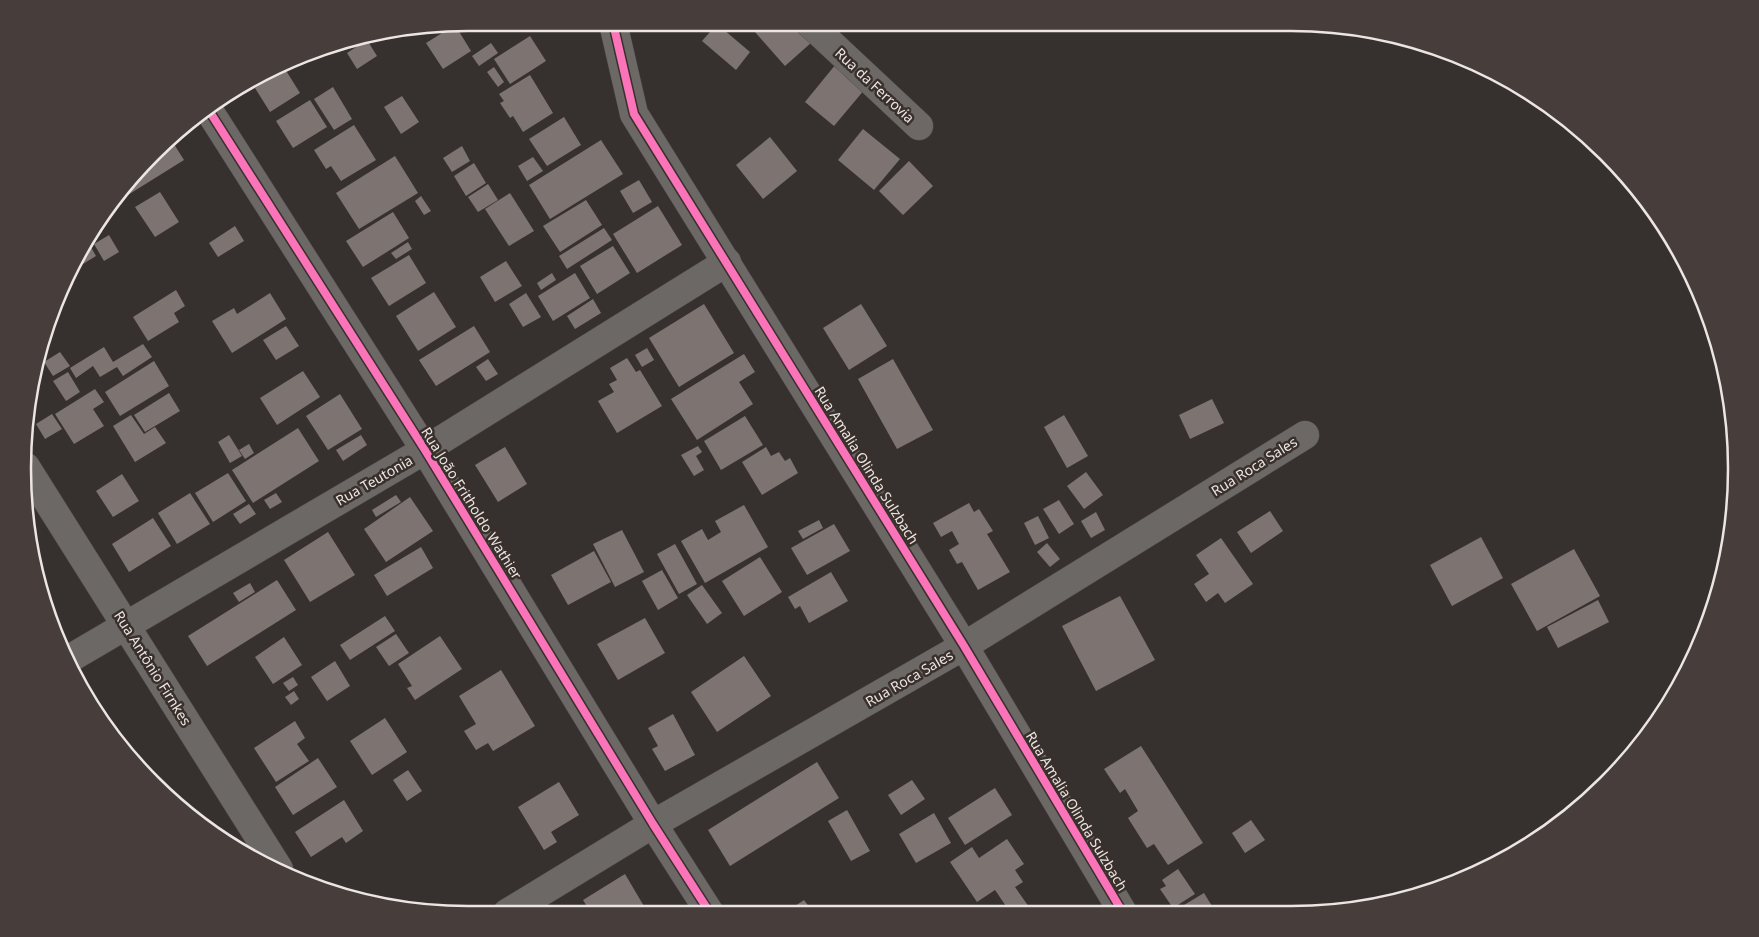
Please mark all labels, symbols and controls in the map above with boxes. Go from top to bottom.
street label: Rua da Ferrovia [831,43,919,127]
street label: Rua Amalia Olinda Sulzbach [811,382,923,548]
street label: Rua João Fritholdo Wathier [417,423,527,583]
street label: Rua Roca Sales [1207,432,1301,500]
street label: Rua Teutonia [332,450,416,510]
street label: Rua Antônio Firnkes [110,607,196,729]
street label: Rua Roca Sales [862,645,956,711]
street label: Rua Amalia Olinda Sulzbach [1022,728,1132,894]

